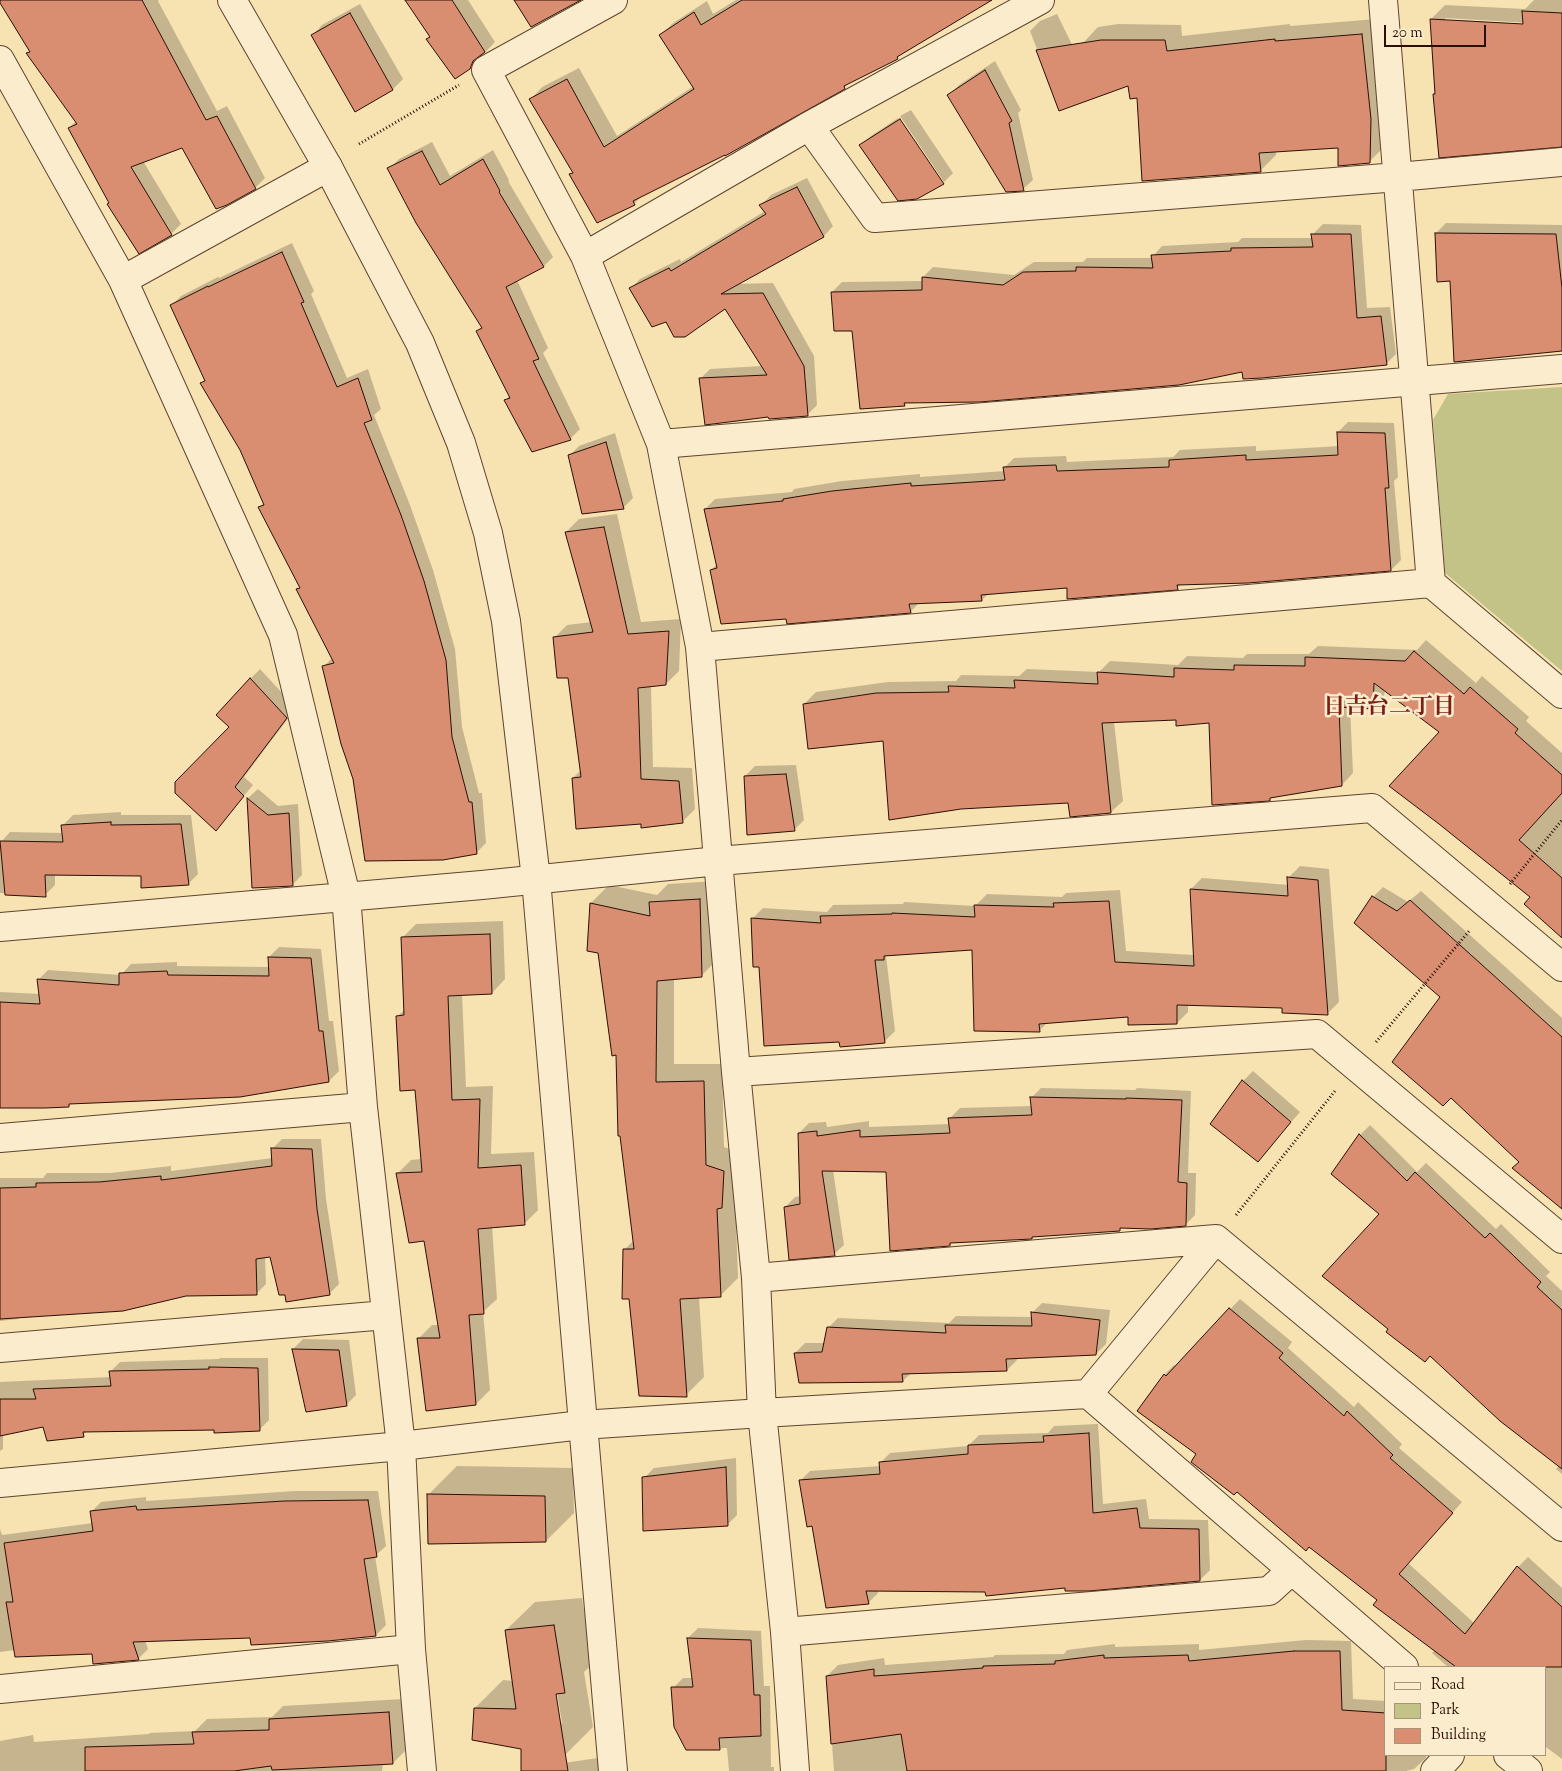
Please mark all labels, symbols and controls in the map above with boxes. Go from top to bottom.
scale bar [1387,15,1490,47]
text: 20 m [1392,23,1423,44]
district label: 日吉台二丁目 [1323,696,1455,722]
legend [1384,1666,1547,1756]
text: Road [1431,1675,1465,1696]
text: Park [1431,1700,1460,1721]
text: Building [1431,1725,1486,1746]

